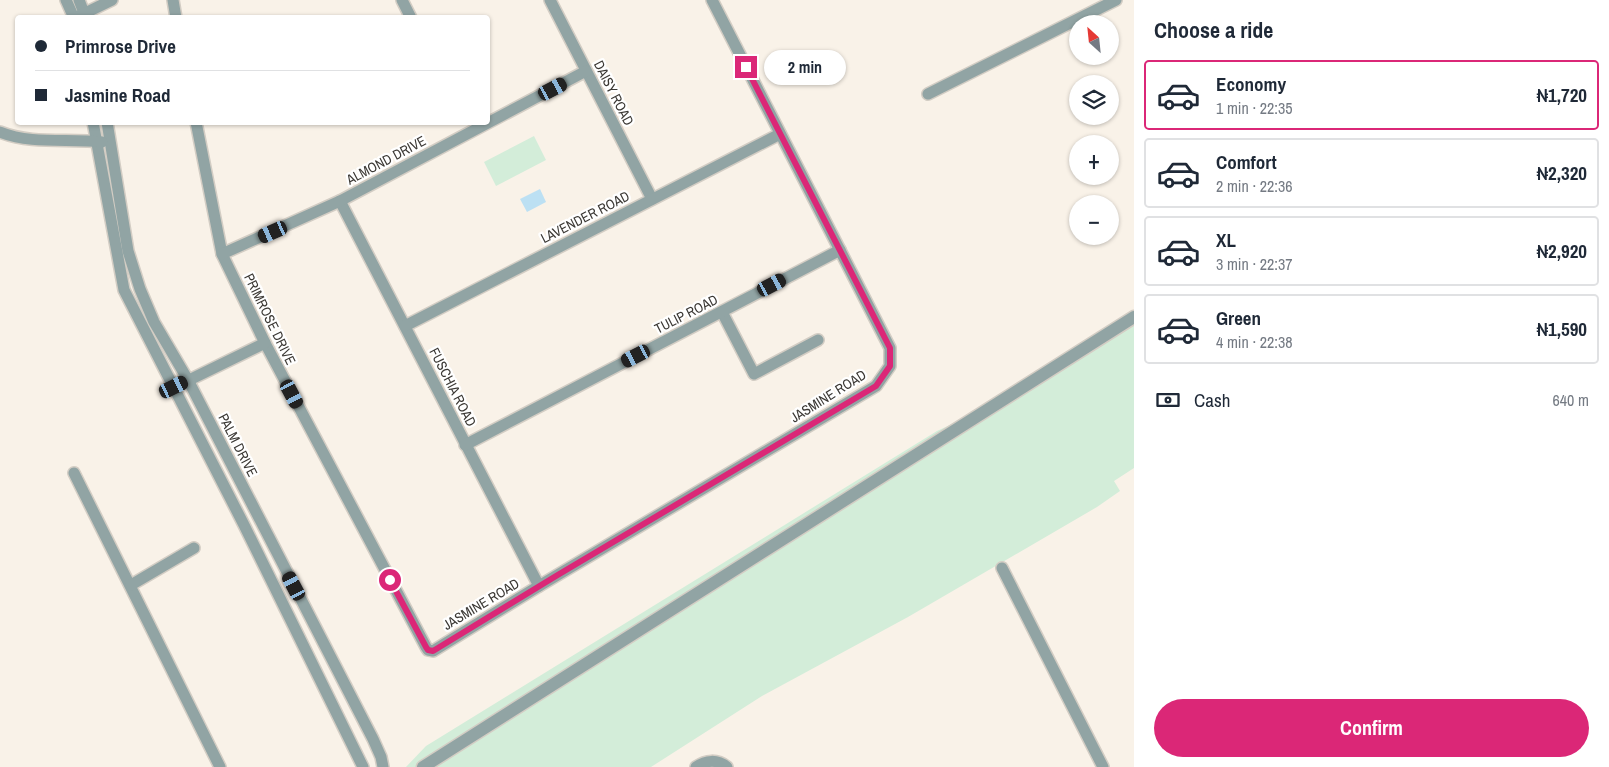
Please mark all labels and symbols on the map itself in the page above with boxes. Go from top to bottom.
north arrow [1069,15,1119,65]
callout: 2 min [764,50,846,84]
route end [735,56,757,78]
street label: DAISY ROAD [590,57,638,129]
car [536,75,569,103]
street label: ALMOND DRIVE [342,132,429,189]
street label: LAVENDER ROAD [538,187,632,247]
car [256,219,289,245]
street label: PRIMROSE DRIVE [240,270,300,368]
car [755,271,788,299]
street label: TULIP ROAD [651,290,721,338]
car [619,343,652,369]
street label: FUSCHIA ROAD [425,345,481,429]
street label: JASMINE ROAD [787,366,869,426]
car [157,374,190,400]
car [278,377,305,411]
street label: PALM DRIVE [214,410,262,480]
car [280,569,307,603]
route start [379,569,401,591]
street label: JASMINE ROAD [439,574,523,634]

